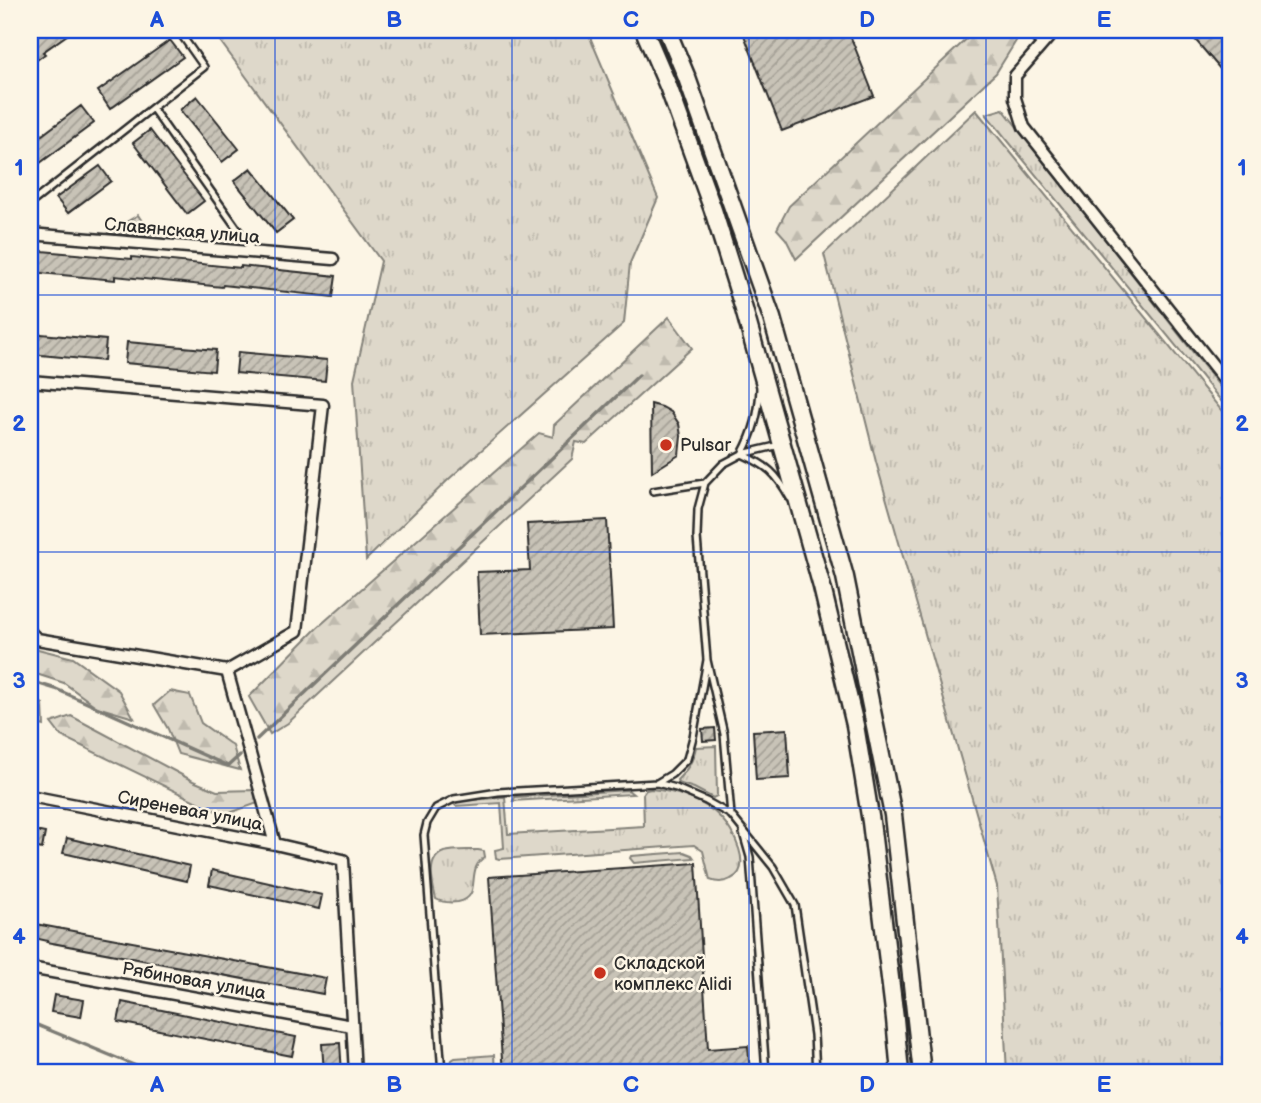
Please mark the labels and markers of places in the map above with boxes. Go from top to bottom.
place label: Pulsar [680,435,731,456]
marker: Pulsar [658,437,674,453]
place label: Складской комплекс Alidi [614,953,732,995]
marker: Складской комплекс Alidi [592,965,608,981]

